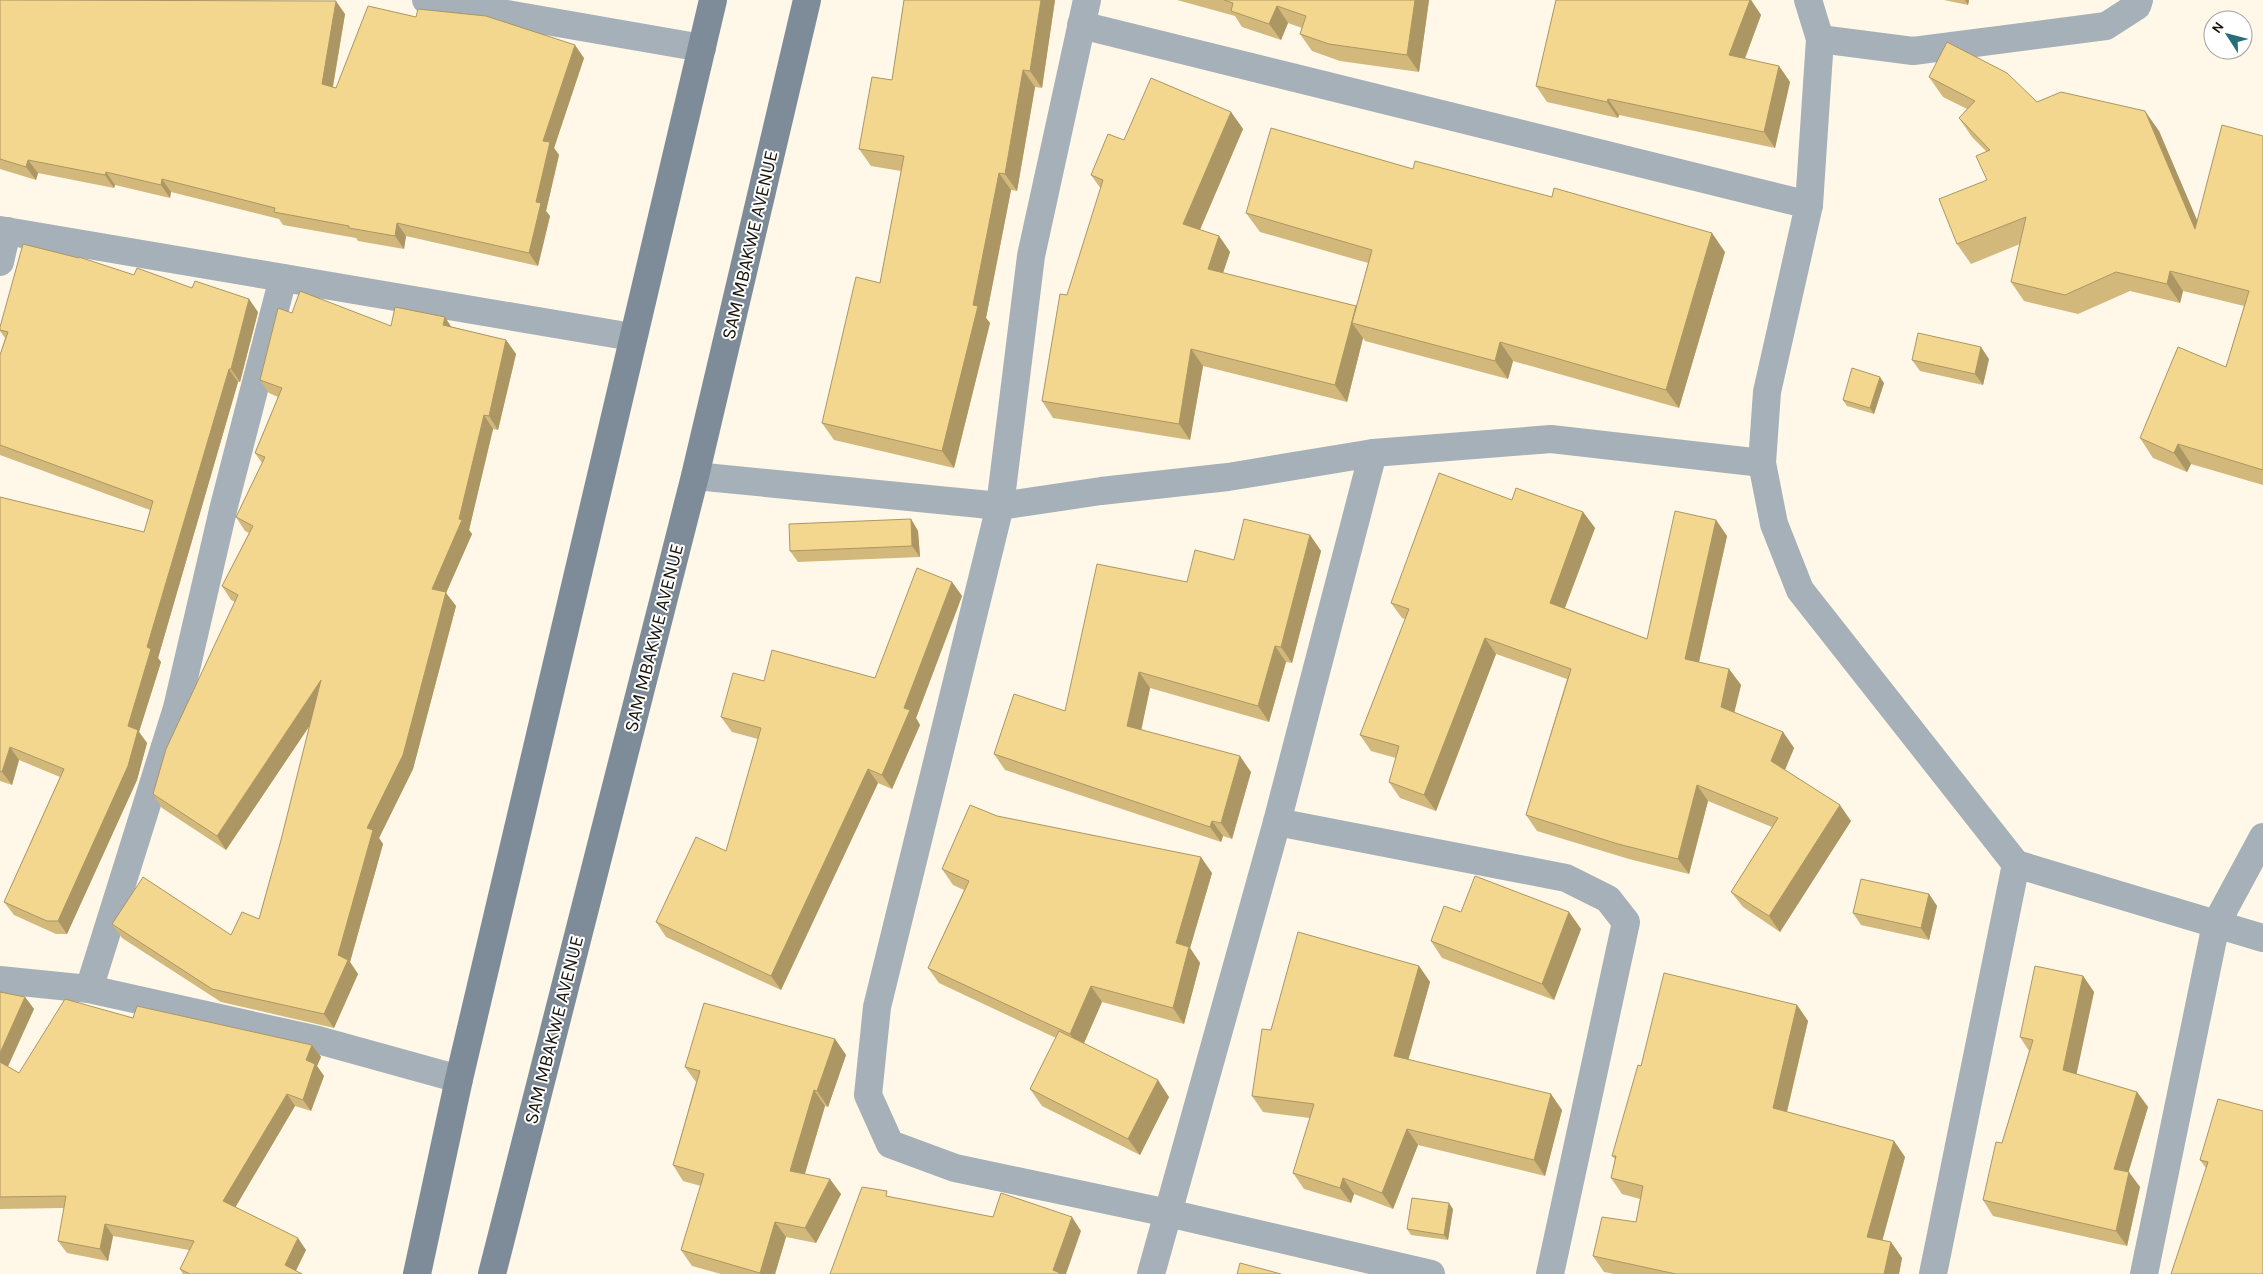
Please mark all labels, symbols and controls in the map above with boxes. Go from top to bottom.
north arrow [2203,10,2253,60]
text: N [2208,19,2228,37]
street label: SAM MBAKWE AVENUE [718,148,782,342]
street label: SAM MBAKWE AVENUE [620,542,688,734]
street label: SAM MBAKWE AVENUE [520,934,588,1126]

